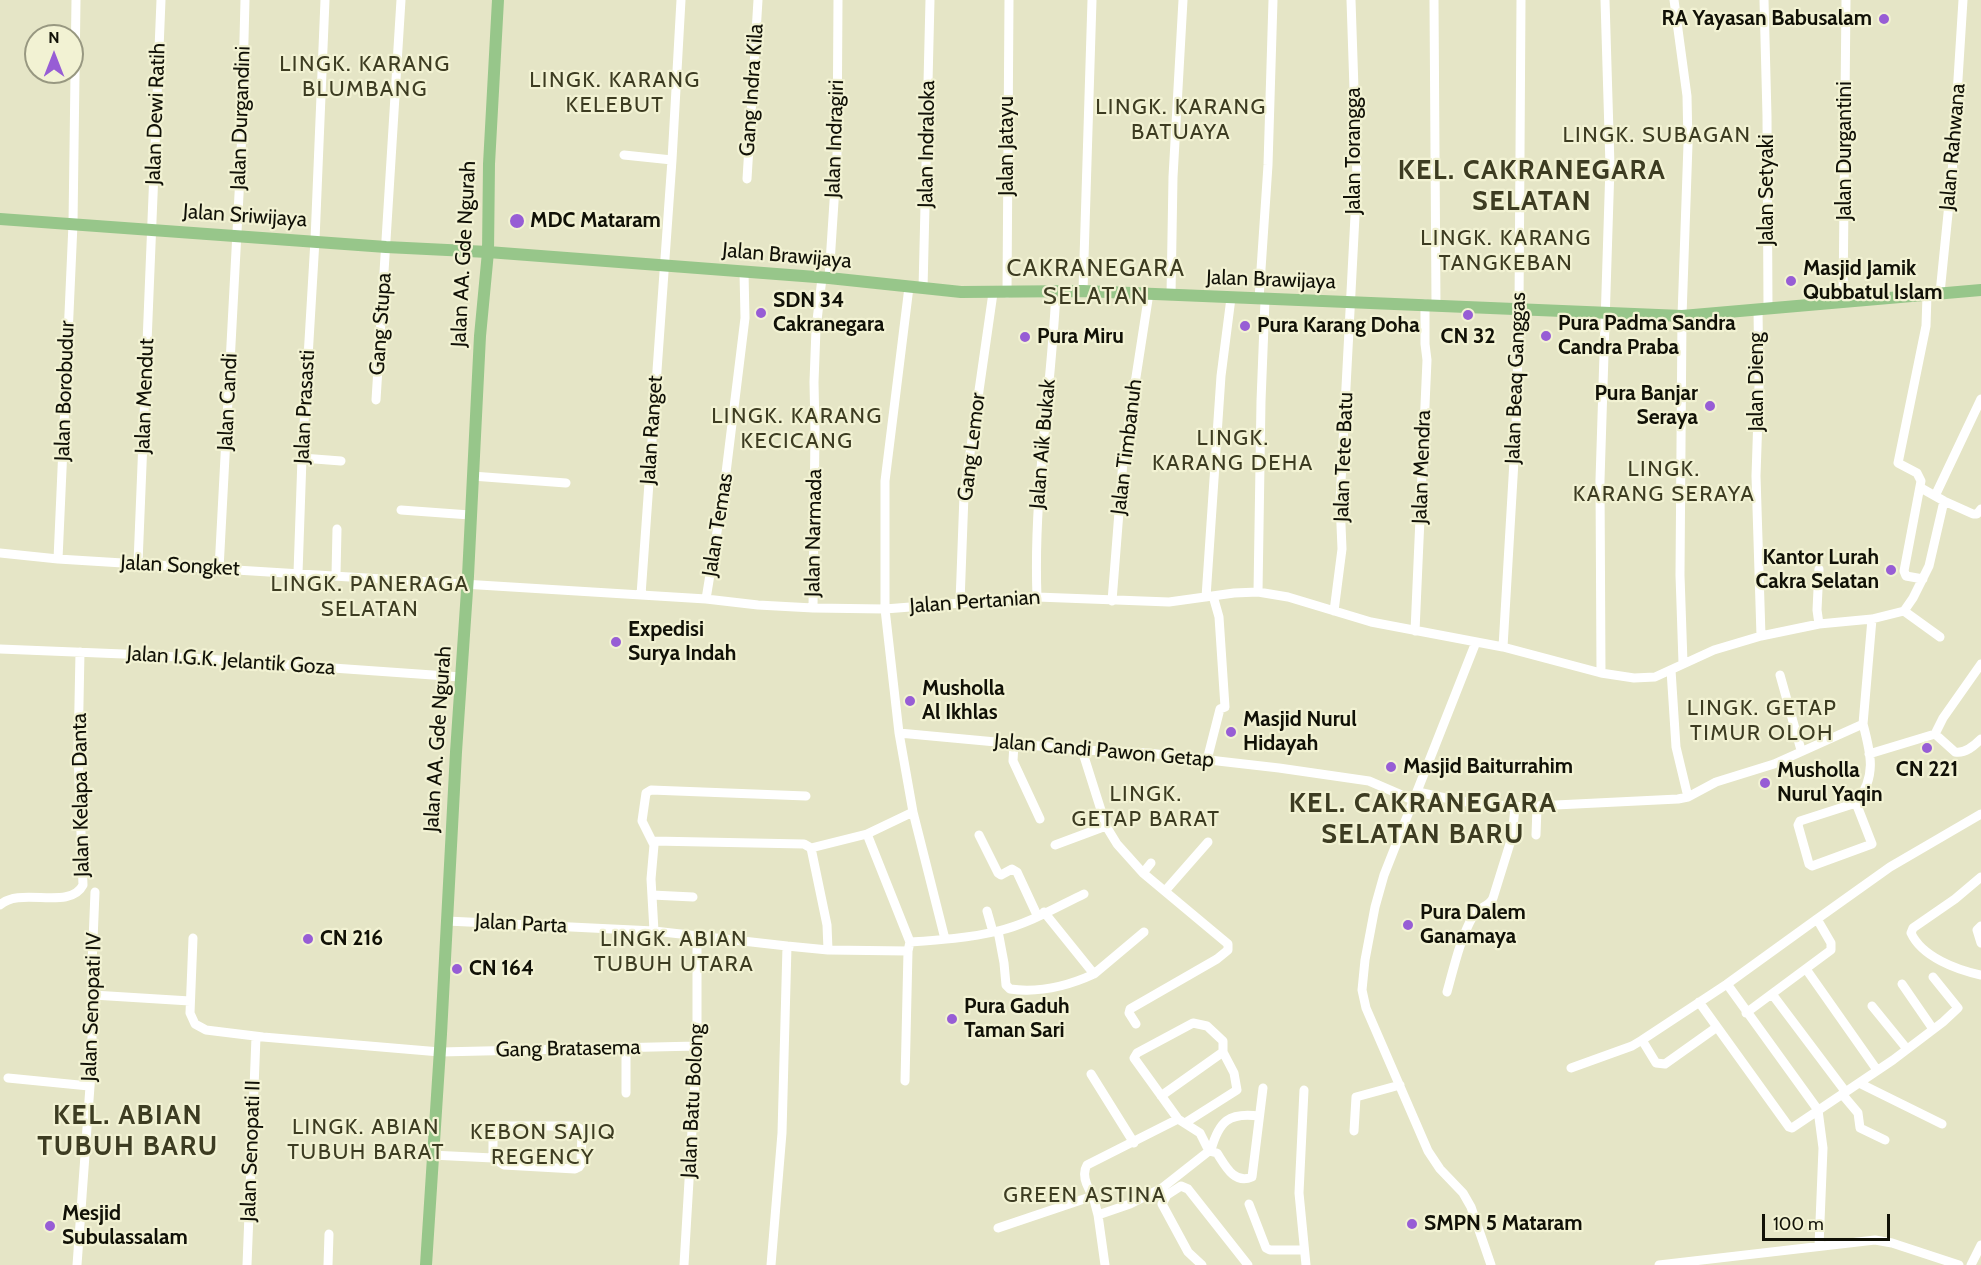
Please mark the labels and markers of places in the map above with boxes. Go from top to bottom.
place label: RA Yayasan Babusalam [1661,6,1872,32]
marker: RA Yayasan Babusalam [1877,12,1891,26]
place label: MDC Mataram [530,208,661,234]
marker: MDC Mataram [508,212,526,230]
place label: Masjid Jamik Qubbatul Islam [1803,256,1943,306]
marker: Masjid Jamik Qubbatul Islam [1784,274,1798,288]
place label: SDN 34 Cakranegara [773,288,884,338]
marker: SDN 34 Cakranegara [754,306,768,320]
marker: CN 32 [1461,308,1475,322]
place label: Pura Padma Sandra Candra Praba [1558,311,1736,361]
place label: Pura Karang Doha [1257,313,1420,339]
marker: Pura Karang Doha [1238,319,1252,333]
place label: Pura Miru [1037,324,1124,350]
place label: CN 32 [1441,324,1495,350]
marker: Pura Padma Sandra Candra Praba [1539,329,1553,343]
marker: Pura Miru [1018,330,1032,344]
place label: Pura Banjar Seraya [1594,381,1698,431]
marker: Pura Banjar Seraya [1703,399,1717,413]
place label: Kantor Lurah Cakra Selatan [1755,545,1879,595]
marker: Kantor Lurah Cakra Selatan [1884,563,1898,577]
place label: Expedisi Surya Indah [628,617,736,667]
marker: Expedisi Surya Indah [609,635,623,649]
place label: Musholla Al Ikhlas [922,676,1005,726]
marker: Musholla Al Ikhlas [903,694,917,708]
place label: Masjid Nurul Hidayah [1243,707,1357,757]
marker: Masjid Nurul Hidayah [1224,725,1238,739]
marker: CN 221 [1920,741,1934,755]
place label: Masjid Baiturrahim [1403,754,1573,780]
place label: CN 221 [1896,757,1958,783]
place label: Musholla Nurul Yaqin [1777,758,1883,808]
marker: Masjid Baiturrahim [1384,760,1398,774]
marker: Musholla Nurul Yaqin [1758,776,1772,790]
place label: Pura Dalem Ganamaya [1420,900,1526,950]
marker: Pura Dalem Ganamaya [1401,918,1415,932]
place label: CN 216 [320,926,383,952]
marker: CN 216 [301,932,315,946]
place label: CN 164 [469,956,534,982]
marker: CN 164 [450,962,464,976]
place label: Pura Gaduh Taman Sari [964,994,1070,1044]
marker: Pura Gaduh Taman Sari [945,1012,959,1026]
place label: Mesjid Subulassalam [62,1201,188,1251]
place label: SMPN 5 Mataram [1424,1211,1583,1237]
marker: SMPN 5 Mataram [1405,1217,1419,1231]
marker: Mesjid Subulassalam [43,1219,57,1233]

